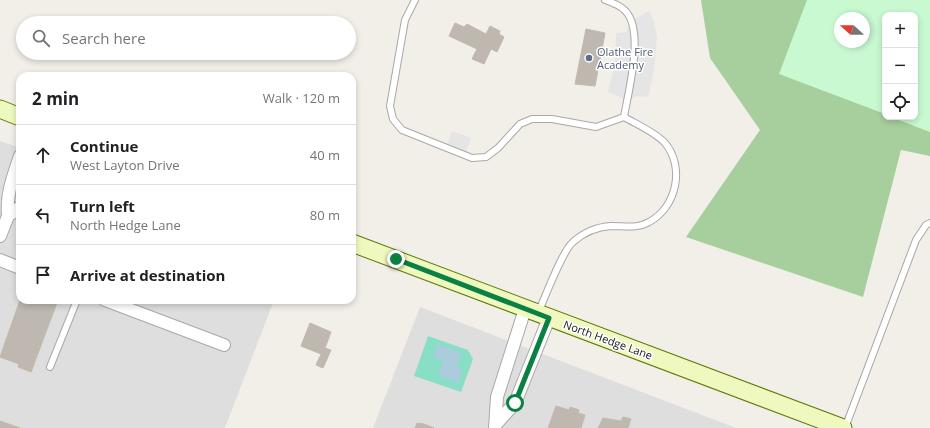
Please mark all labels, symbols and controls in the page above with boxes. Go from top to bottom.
north arrow [834,12,870,48]
map controls [882,12,918,120]
button: + [882,12,918,48]
search box [16,16,356,60]
icon: search [30,27,52,49]
text: Search here [62,28,146,48]
place label: Olathe Fire Academy [597,44,653,72]
button: − [882,48,918,84]
marker: Olathe Fire Academy [584,53,594,63]
button: locate [882,84,918,120]
text: 2 min [32,87,79,110]
text: Walk · 120 m [263,89,340,107]
text: Continue [70,136,138,156]
icon: ahead [32,144,54,166]
text: 40 m [310,146,340,164]
text: West Layton Drive [70,156,180,174]
text: Turn left [70,196,135,216]
icon: left [32,204,54,226]
text: 80 m [310,206,340,224]
text: North Hedge Lane [70,216,181,234]
route end [387,250,405,268]
icon: arrive [32,264,54,286]
text: Arrive at destination [70,265,225,285]
street label: North Hedge Lane [562,316,655,363]
route start [506,394,524,412]

